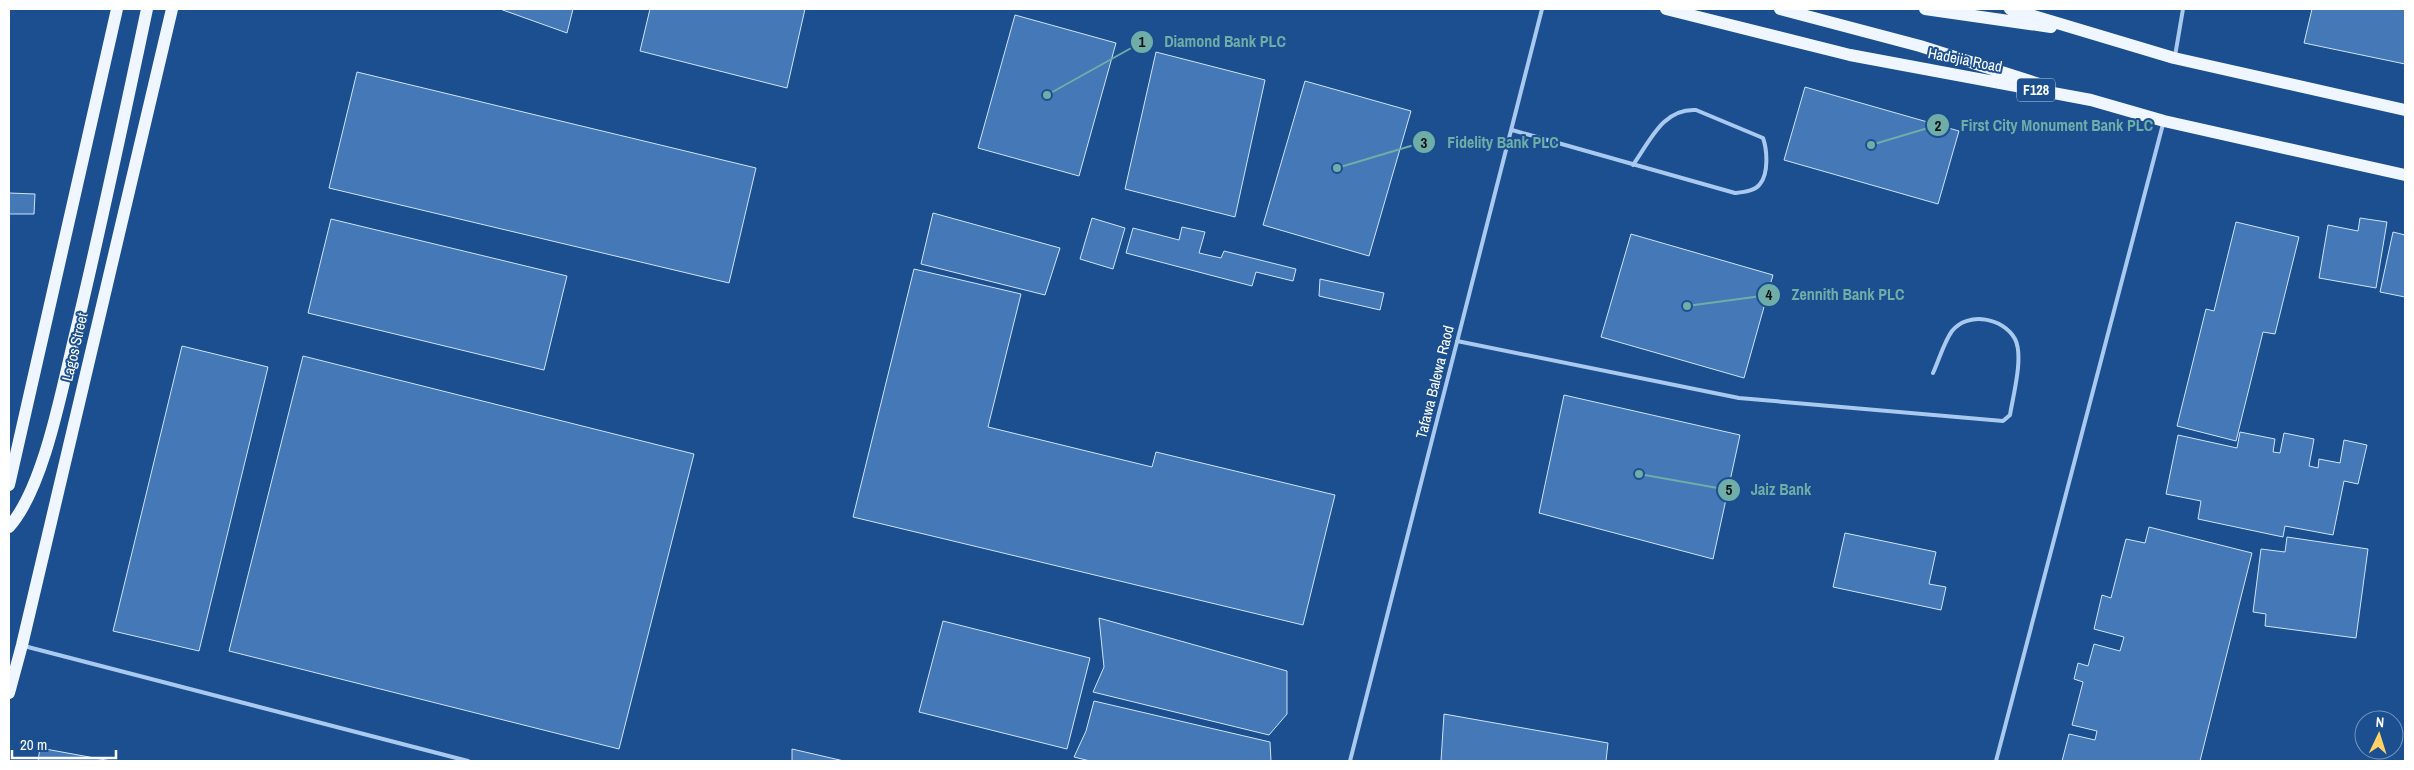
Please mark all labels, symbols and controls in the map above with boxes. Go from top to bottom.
callout: Diamond Bank PLC [1129,26,1296,57]
text: Diamond Bank PLC [1164,30,1286,52]
text: 1 [1139,31,1146,52]
street label: Hadejia Road [1926,42,2004,77]
road number: F128 [2017,78,2055,102]
callout: First City Monument Bank PLC [1926,110,2163,141]
text: First City Monument Bank PLC [1961,114,2153,136]
text: 2 [1935,115,1942,136]
callout: Fidelity Bank PLC [1412,127,1568,158]
text: Fidelity Bank PLC [1447,131,1559,153]
text: 3 [1421,132,1428,153]
callout: Zennith Bank PLC [1756,279,1914,310]
text: Zennith Bank PLC [1792,283,1905,305]
text: 4 [1766,284,1773,305]
street label: Lagos Street [56,310,93,383]
street label: Tafawa Balewa Raod [1410,323,1459,441]
callout: Jaiz Bank [1716,474,1822,505]
text: Jaiz Bank [1751,478,1812,500]
text: 5 [1726,479,1733,500]
north arrow [2354,710,2404,760]
text: N [2375,713,2385,731]
scale bar [12,728,116,760]
text: 20 m [20,734,47,755]

